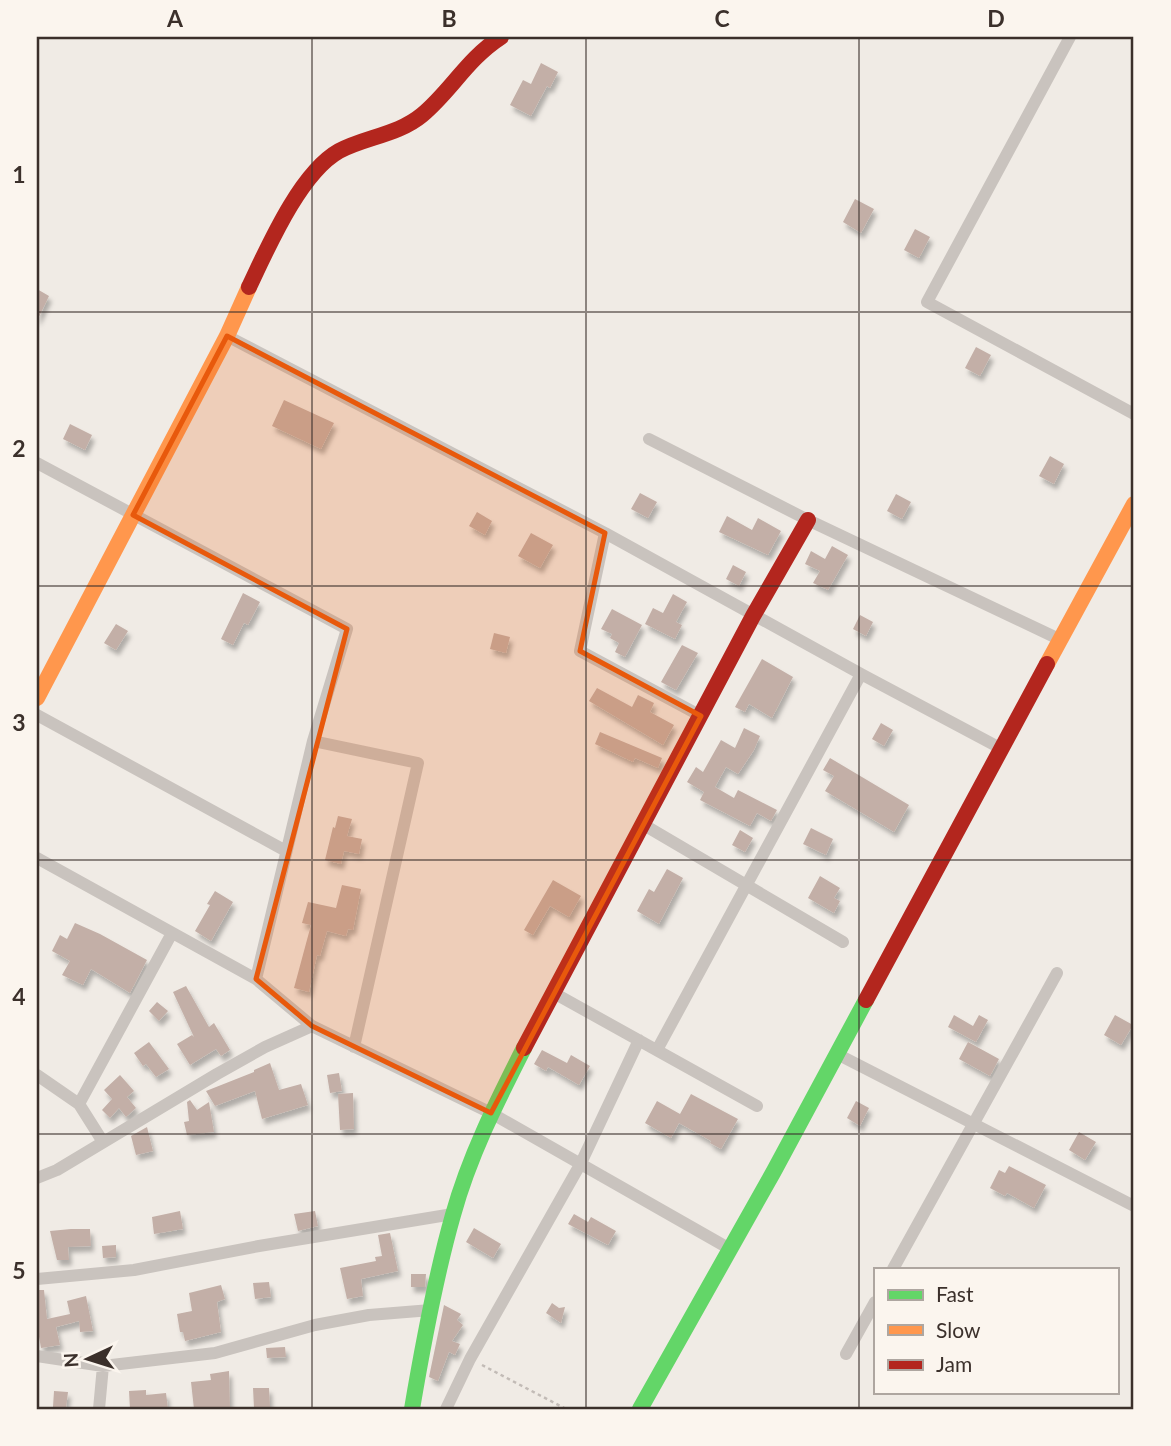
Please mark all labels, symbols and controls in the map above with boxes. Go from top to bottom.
text: A [166,4,184,32]
text: B [441,4,457,32]
text: C [714,4,730,32]
text: D [987,4,1005,32]
text: 1 [12,160,26,188]
text: 2 [12,434,26,462]
text: 3 [12,708,26,736]
text: 4 [12,982,26,1010]
text: 5 [12,1256,26,1284]
legend [874,1268,1118,1394]
text: Fast [936,1281,974,1306]
text: Slow [936,1317,981,1342]
north arrow [52,1324,122,1394]
text: Jam [936,1351,972,1376]
text: N [59,1352,83,1368]

